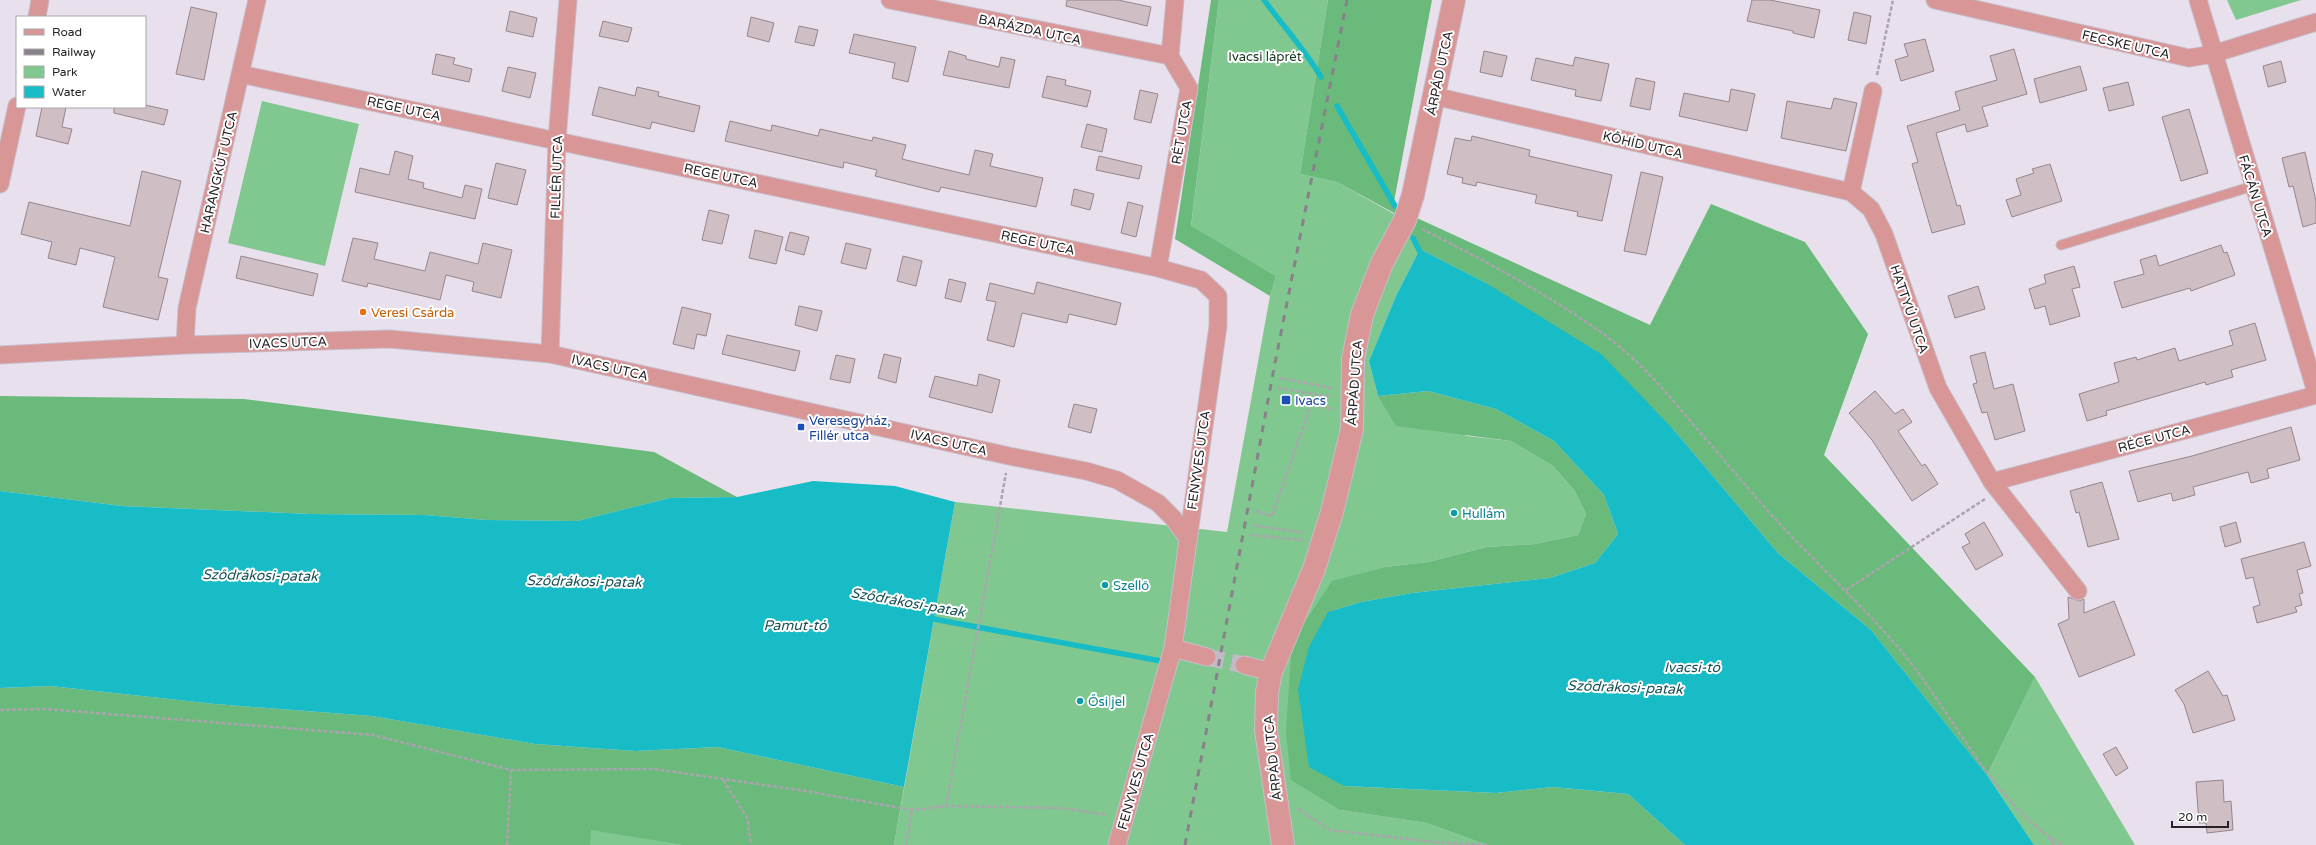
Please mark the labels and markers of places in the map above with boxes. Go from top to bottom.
place label: Veresi Csárda [371,305,454,321]
marker: Veresi Csárda [358,307,368,317]
place label: Ivacs [1295,393,1326,409]
marker: Ivacs [1280,394,1292,406]
place label: Veresegyház, Fillér utca [809,413,891,444]
marker: Veresegyház, Fillér utca [796,422,806,432]
place label: Hullám [1462,506,1505,522]
marker: Hullám [1449,508,1459,518]
place label: Szellő [1113,578,1149,594]
marker: Szellő [1100,580,1110,590]
place label: Ősi jel [1088,694,1125,710]
marker: Ősi jel [1075,696,1085,706]

